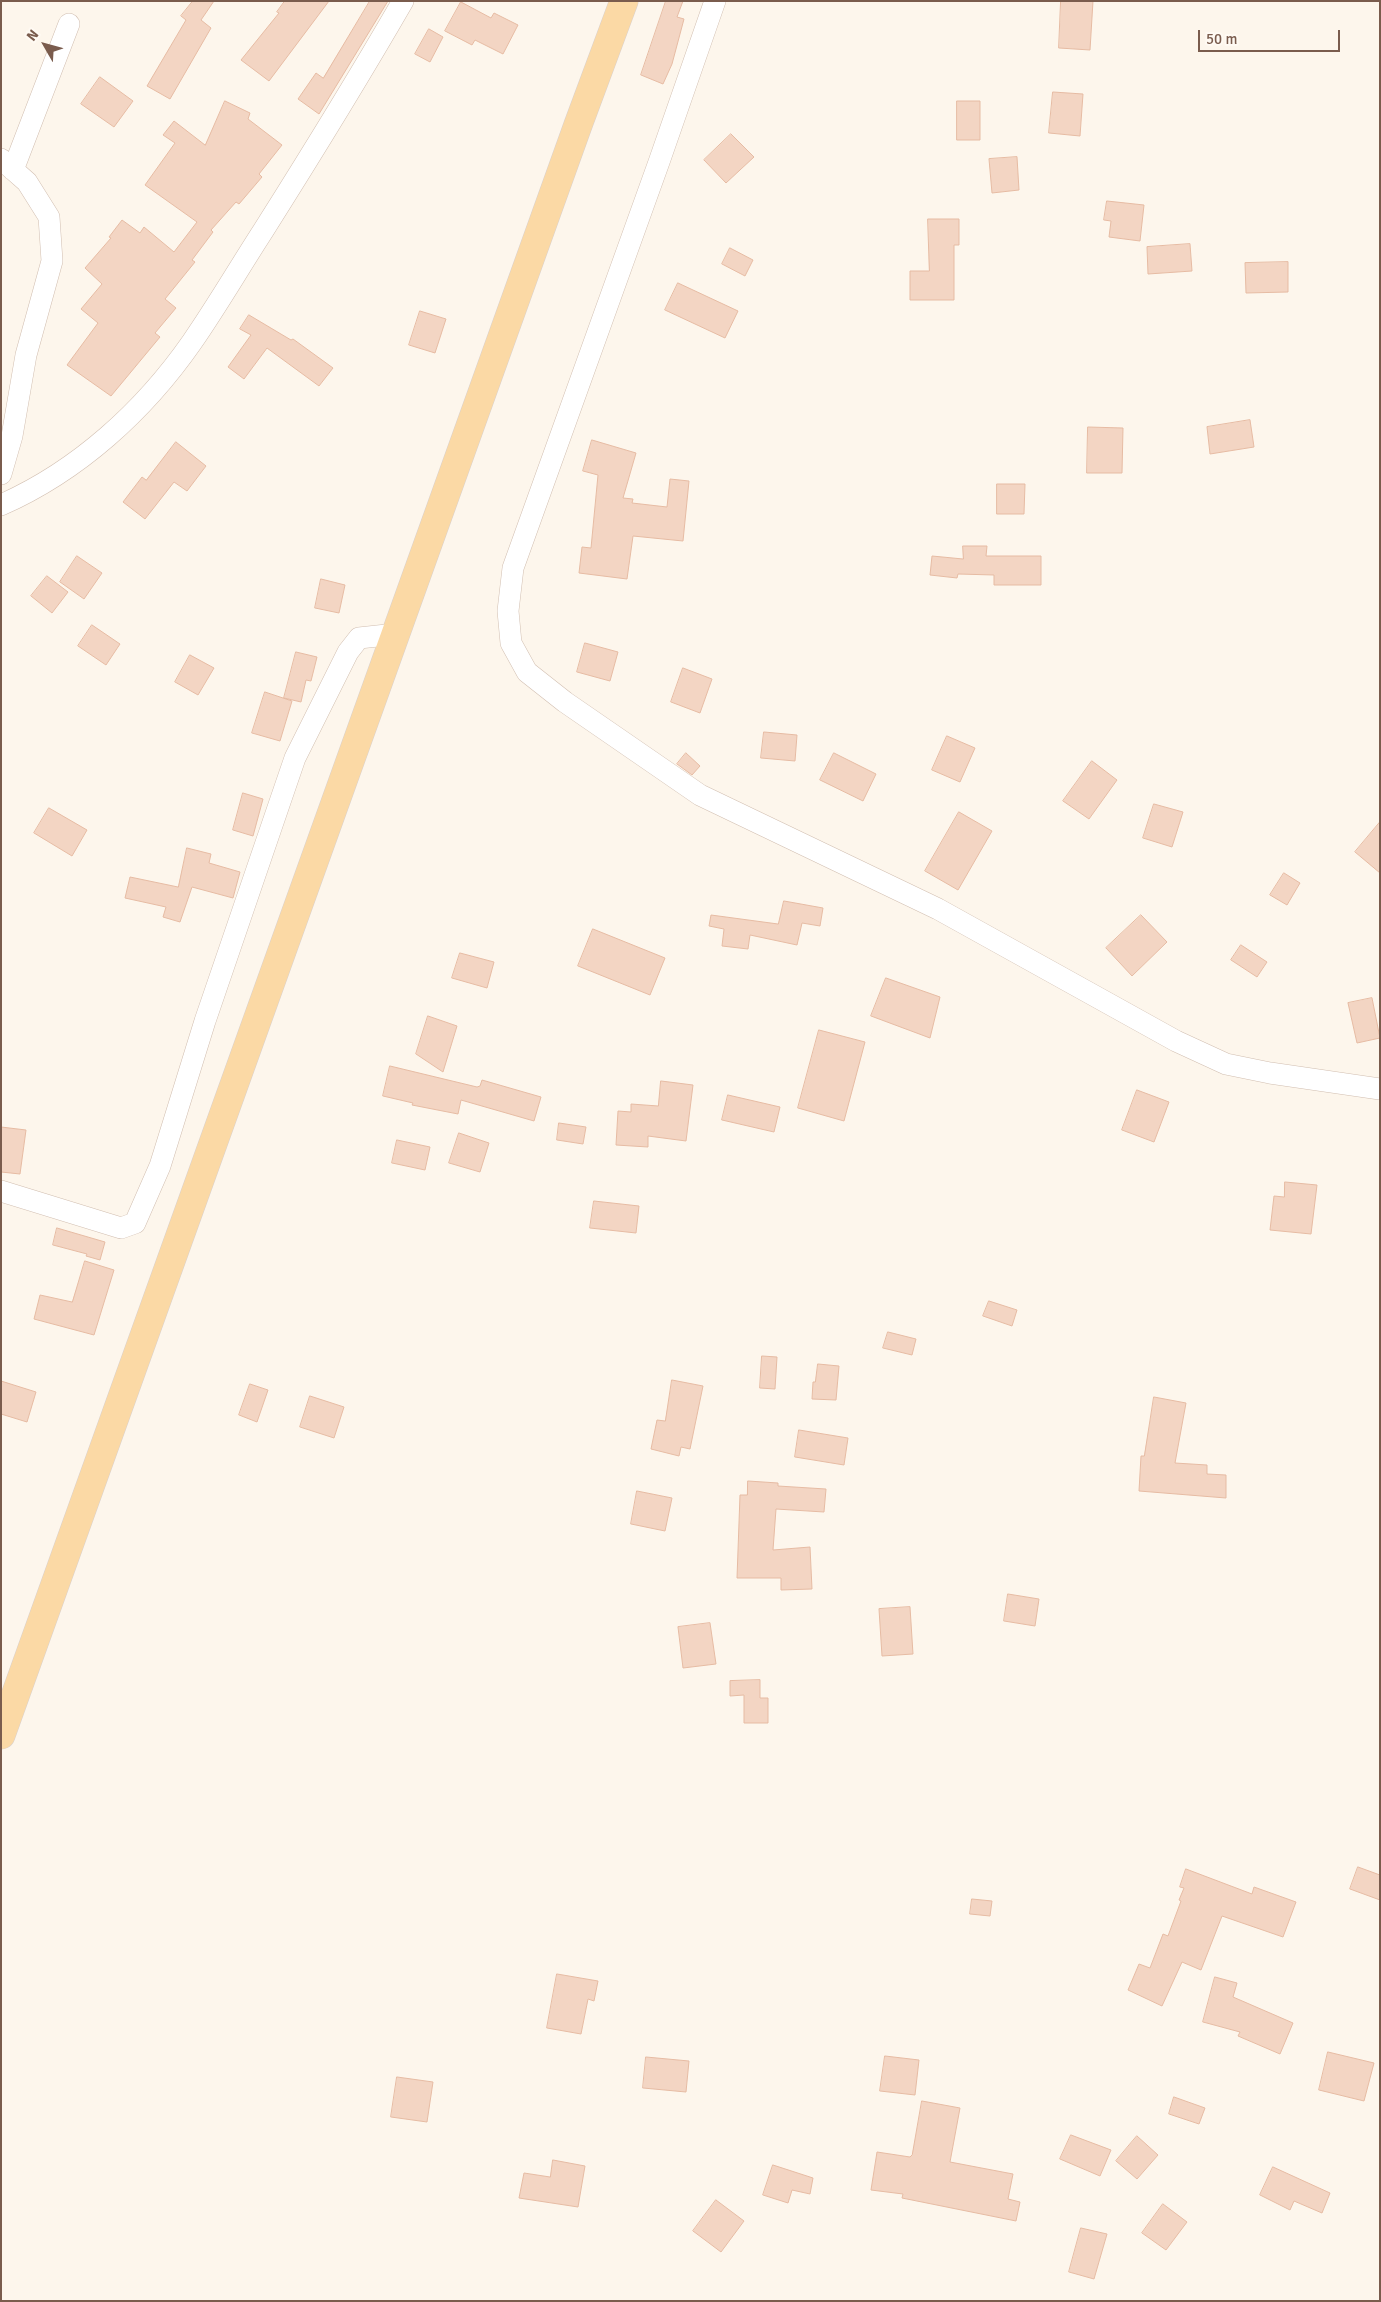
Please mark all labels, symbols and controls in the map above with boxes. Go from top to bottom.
north arrow [20,20,70,70]
scale bar [1201,20,1344,52]
text: N [23,26,42,45]
text: 50 m [1206,30,1237,48]

